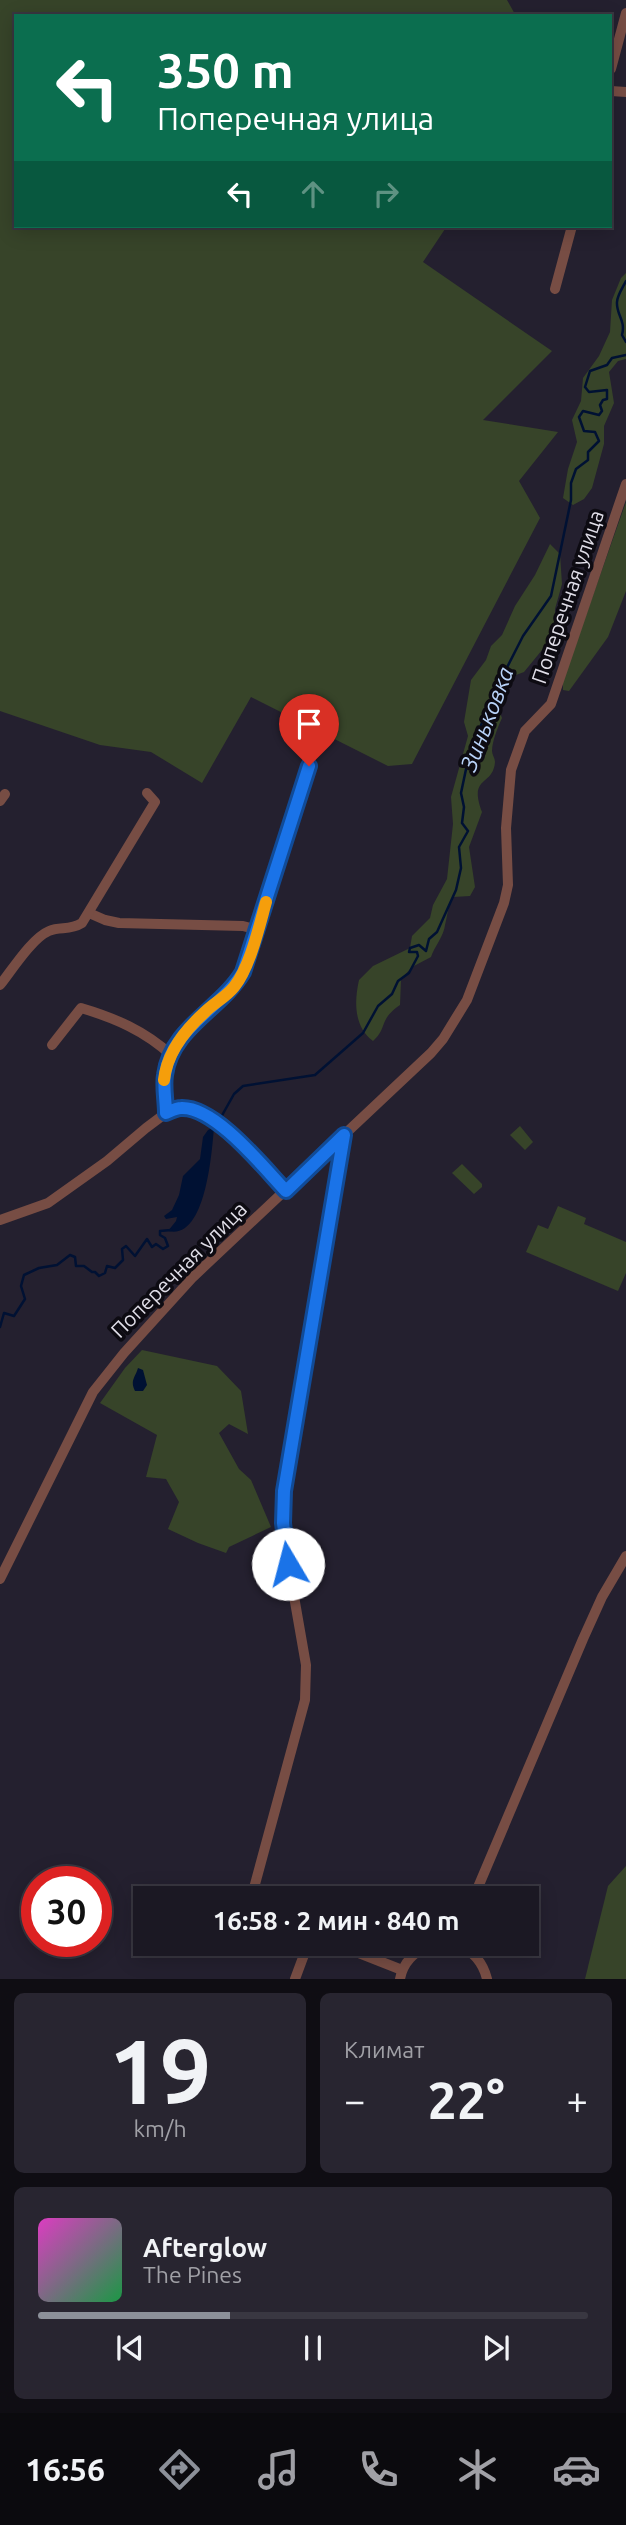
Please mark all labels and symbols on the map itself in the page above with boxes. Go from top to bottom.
street label: Поперечная улица [526,507,608,687]
water label: Зиньковка [455,663,518,775]
pin [279,694,339,766]
street label: Поперечная улица [105,1196,251,1342]
position arrow [251,1527,325,1601]
speed limit sign: 30 [21,1866,112,1957]

